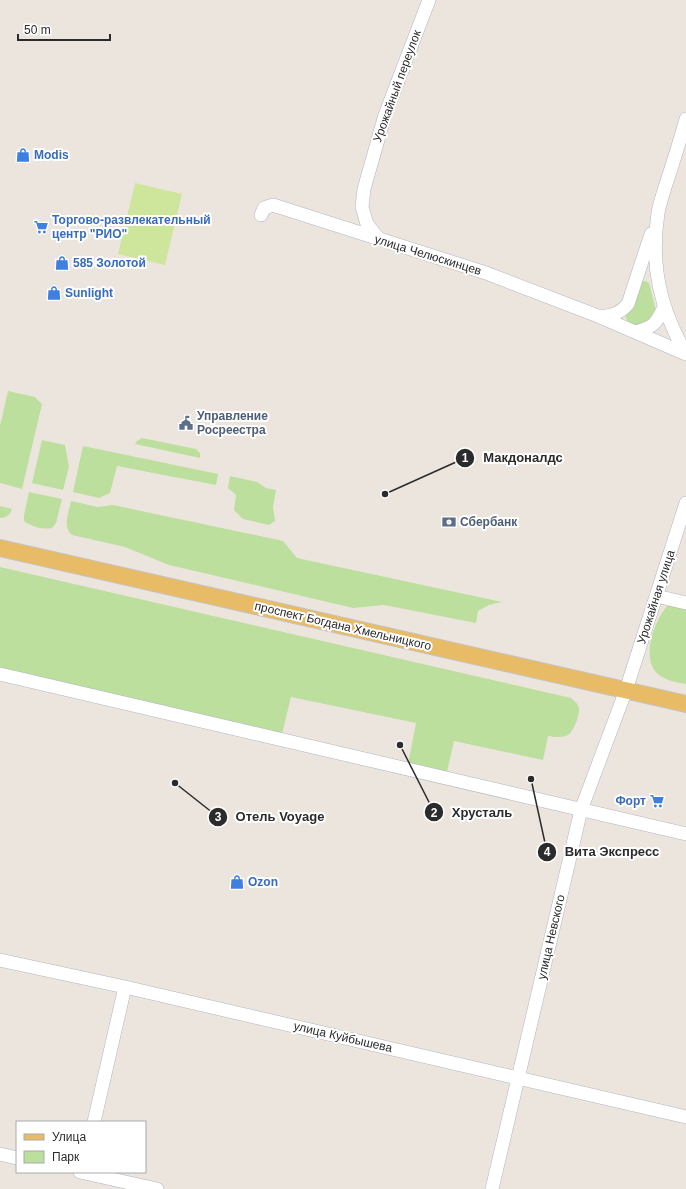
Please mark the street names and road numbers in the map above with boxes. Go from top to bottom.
street label: Урожайный переулок [370,27,424,144]
street label: улица Челюскинцев [373,232,483,278]
street label: Урожайная улица [634,548,678,646]
street label: проспект Богдана Хмельницкого [253,599,433,653]
street label: улица Невского [534,893,568,981]
street label: улица Куйбышева [292,1019,394,1055]

